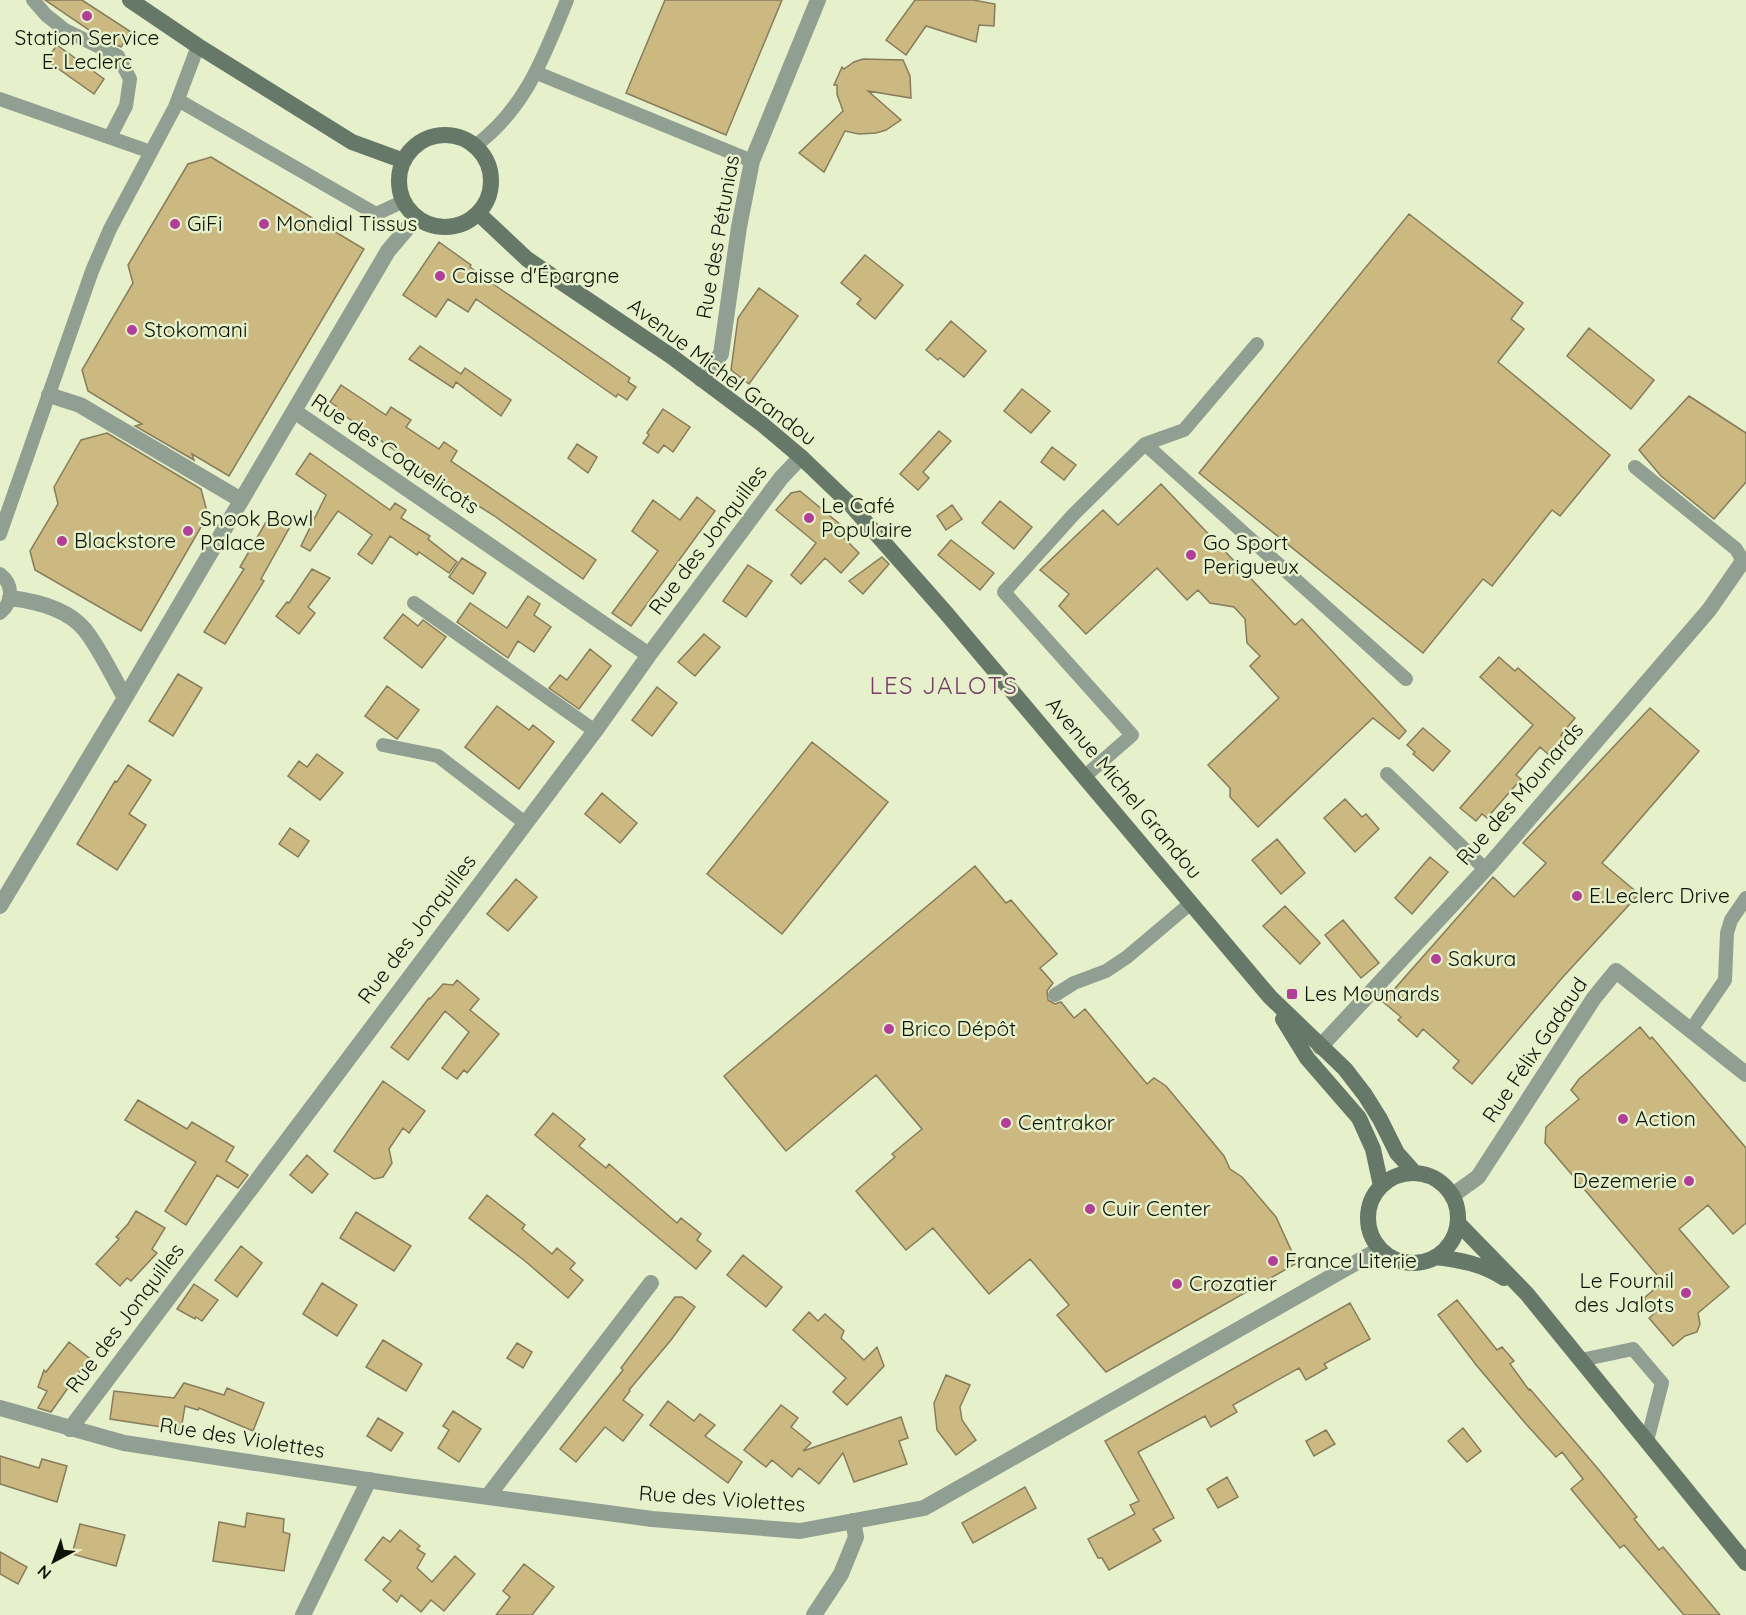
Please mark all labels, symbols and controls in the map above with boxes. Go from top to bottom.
marker: Station Service E. Leclerc [80,9,94,23]
place label: Station Service E. Leclerc [15,24,159,74]
street label: Rue des Pétunias [690,153,744,321]
place label: GiFi [187,210,222,236]
place label: Mondial Tissus [276,210,417,236]
marker: GiFi [168,217,182,231]
marker: Mondial Tissus [257,217,271,231]
place label: Caisse d'Épargne [452,262,619,288]
marker: Caisse d'Épargne [433,269,447,283]
street label: Avenue Michel Grandou [623,292,822,451]
place label: Stokomani [144,316,247,342]
marker: Stokomani [125,323,139,337]
street label: Rue des Coquelicots [307,387,484,519]
street label: Rue des Jonquilles [642,459,772,619]
place label: Le Café Populaire [821,492,912,542]
place label: Snook Bowl Palace [200,505,313,555]
marker: Le Café Populaire [802,511,816,525]
marker: Snook Bowl Palace [181,524,195,538]
place label: Blackstore [74,527,176,553]
place label: Go Sport Perigueux [1203,529,1299,579]
marker: Blackstore [55,534,69,548]
marker: Go Sport Perigueux [1184,548,1198,562]
district label: LES JALOTS [870,670,1018,700]
street label: Avenue Michel Grandou [1041,691,1208,884]
street label: Rue des Mounards [1450,717,1588,870]
street label: Rue des Jonquilles [351,848,481,1008]
place label: E.Leclerc Drive [1589,882,1730,908]
marker: E.Leclerc Drive [1570,889,1584,903]
place label: Sakura [1448,945,1516,971]
marker: Sakura [1429,952,1443,966]
street label: Rue Félix Gadaud [1476,972,1592,1127]
place label: Les Mounards [1304,980,1440,1006]
marker: Les Mounards [1285,987,1299,1001]
place label: Brico Dépôt [901,1015,1016,1041]
marker: Brico Dépôt [882,1022,896,1036]
place label: Action [1635,1105,1696,1131]
place label: Centrakor [1018,1109,1115,1135]
marker: Action [1616,1112,1630,1126]
marker: Centrakor [999,1116,1013,1130]
place label: Dezemerie [1573,1167,1677,1193]
marker: Dezemerie [1682,1174,1696,1188]
place label: Cuir Center [1102,1195,1211,1221]
marker: Cuir Center [1083,1202,1097,1216]
street label: Rue des Jonquilles [59,1237,189,1397]
place label: France Literie [1285,1247,1417,1273]
marker: France Literie [1266,1254,1280,1268]
place label: Le Fournil des Jalots [1574,1267,1674,1317]
place label: Crozatier [1189,1270,1277,1296]
marker: Crozatier [1170,1277,1184,1291]
marker: Le Fournil des Jalots [1679,1286,1693,1300]
street label: Rue des Violettes [158,1411,327,1463]
street label: Rue des Violettes [638,1479,806,1517]
north arrow [24,1531,84,1591]
text: N [33,1561,55,1584]

